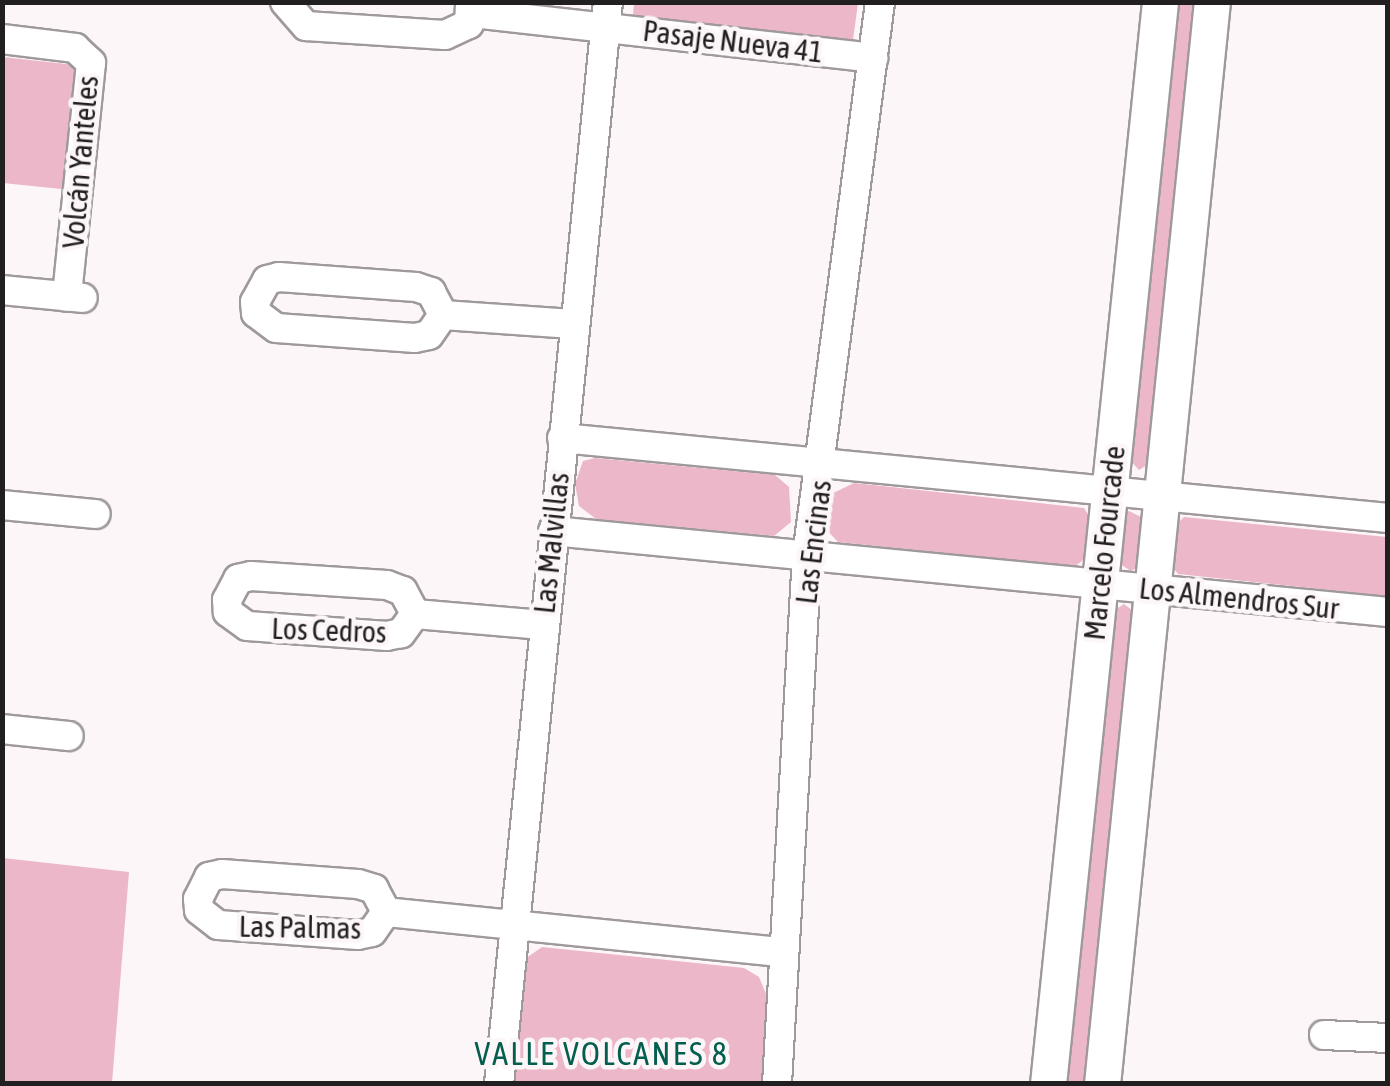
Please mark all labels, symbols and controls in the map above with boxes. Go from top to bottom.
street label: Pasaje Nueva 41 [641,12,825,70]
street label: Volcán Yanteles [55,74,105,250]
street label: Marcelo Fourcade [1076,444,1132,642]
street label: Las Malvillas [526,471,576,615]
street label: Las Encinas [788,478,838,606]
street label: Los Almendros Sur [1137,570,1341,626]
street label: Los Cedros [271,610,387,650]
street label: Las Palmas [238,908,362,946]
district label: VALLE VOLCANES 8 [475,1035,729,1073]

